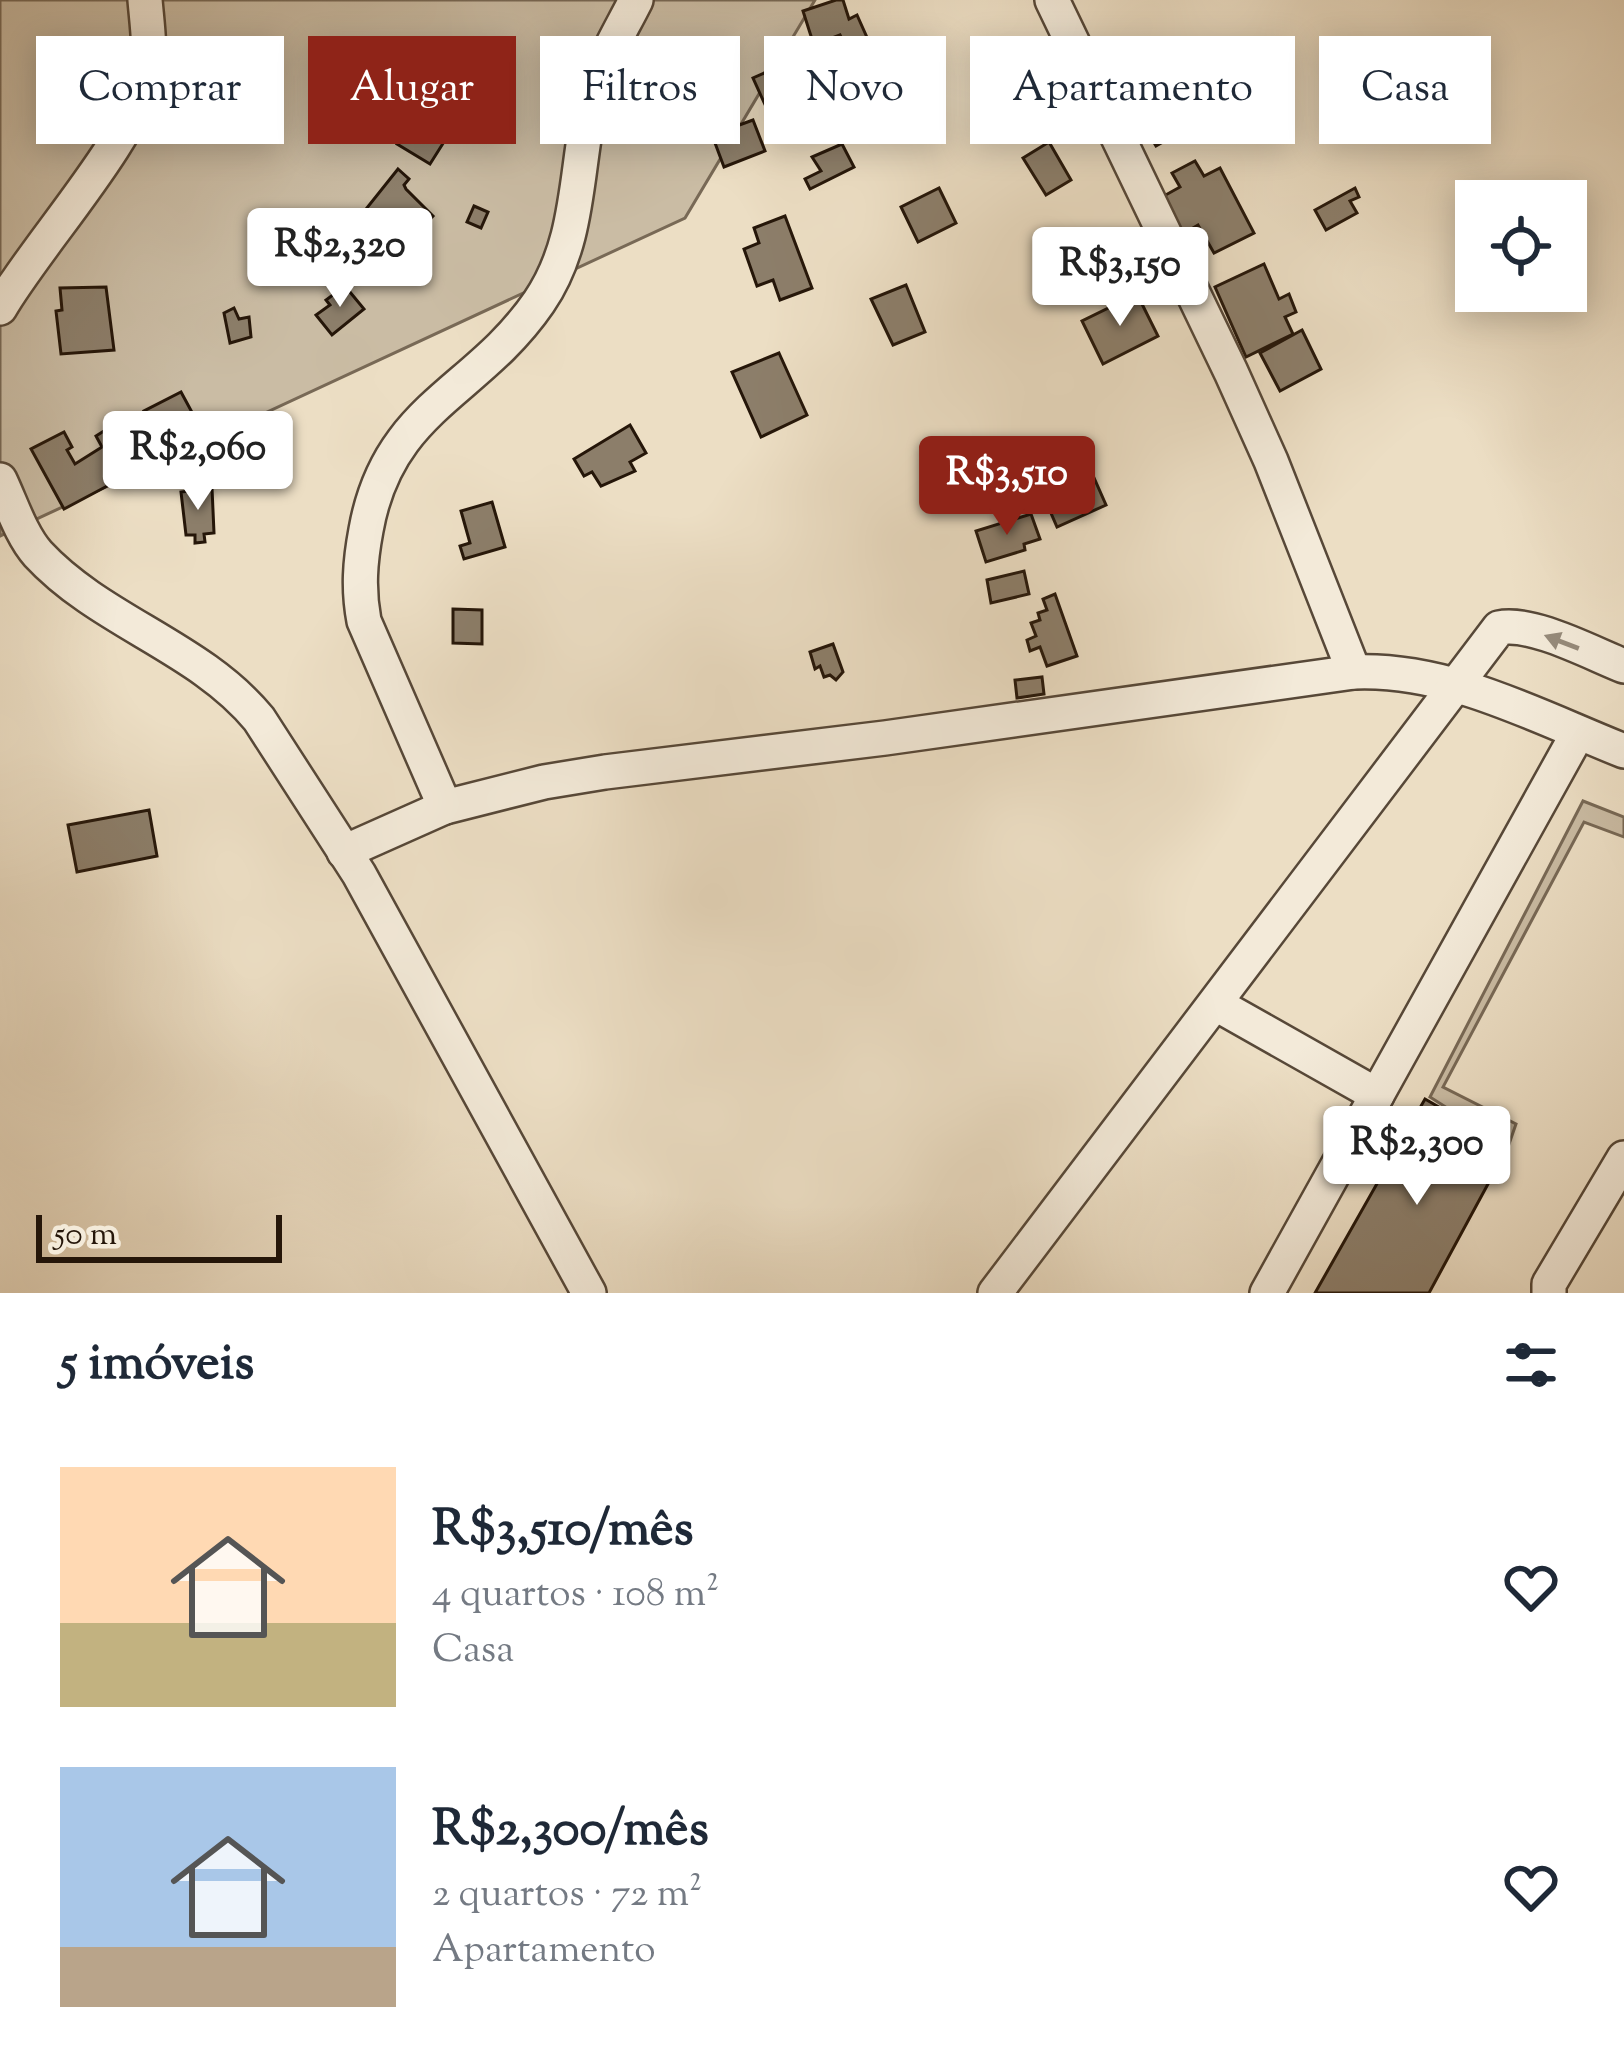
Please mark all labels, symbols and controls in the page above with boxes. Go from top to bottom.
chip: Comprar [36,36,284,144]
chip: Alugar [308,36,516,144]
chip: Filtros [540,36,740,144]
chip: Novo [764,36,946,144]
chip: Apartamento [970,36,1295,144]
chip: Casa [1319,36,1491,144]
map controls [1455,180,1587,312]
button: locate [1455,180,1587,312]
pin: R$2,320 [229,208,451,310]
text: R$2,320 [274,219,406,275]
pin: R$3,150 [1009,227,1231,329]
text: R$3,150 [1059,238,1181,294]
pin: R$2,060 [87,411,309,513]
text: R$2,060 [130,422,266,478]
pin: R$3,510 [896,436,1118,538]
text: R$3,510 [946,447,1068,503]
one-way arrow [1544,631,1580,650]
pin: R$2,300 [1306,1106,1528,1208]
text: R$2,300 [1350,1117,1484,1173]
scale bar [36,1209,282,1262]
text: 50 m [54,1212,117,1260]
text: 5 imóveis [60,1329,254,1402]
icon: filters [1498,1332,1564,1398]
text: R$3,510/mês [432,1495,694,1568]
icon: home [156,1515,300,1659]
icon: heart [1498,1554,1564,1620]
text: 4 quartos · 108 m² [432,1568,719,1624]
text: Casa [432,1624,514,1680]
text: R$2,300/mês [432,1795,709,1868]
icon: home [156,1815,300,1959]
icon: heart [1498,1854,1564,1920]
text: 2 quartos · 72 m² [432,1868,702,1924]
text: Apartamento [432,1924,656,1980]

